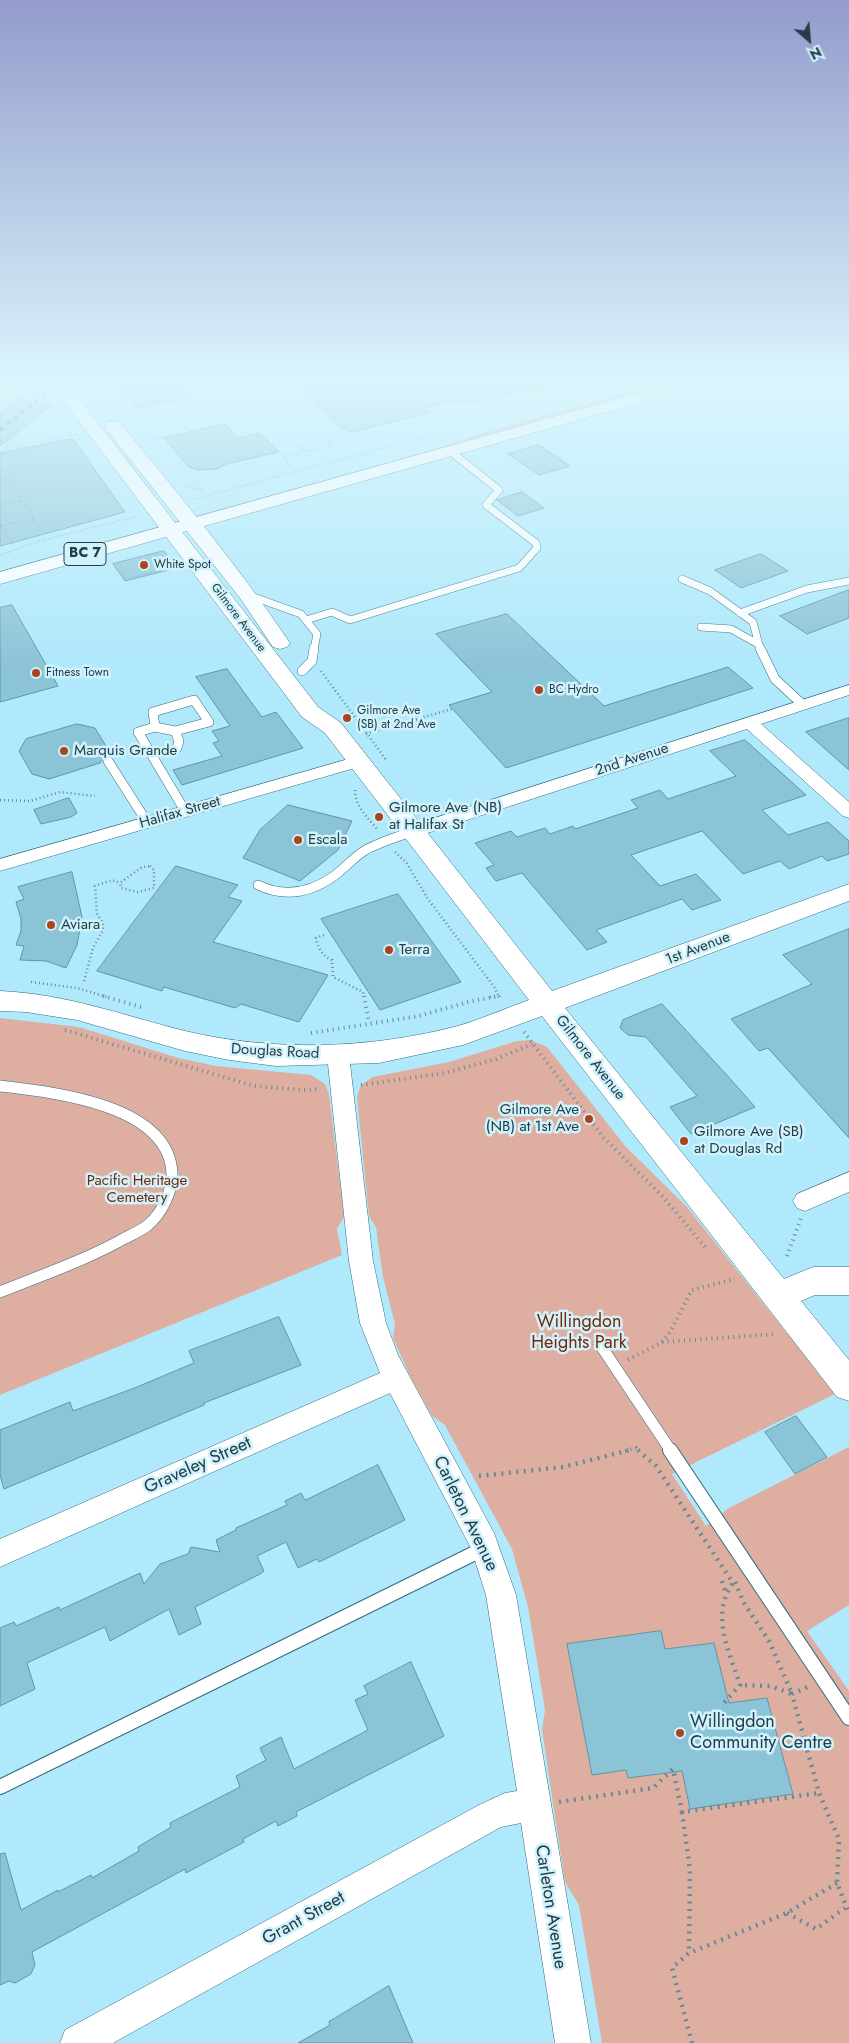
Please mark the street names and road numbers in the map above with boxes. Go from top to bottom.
road number: BC 7 [64,542,106,566]
street label: Gilmore Avenue [208,581,268,655]
street label: 2nd Avenue [593,740,671,780]
street label: Halifax Street [137,793,223,833]
street label: 1st Avenue [663,928,733,970]
street label: Gilmore Avenue [551,1012,629,1104]
street label: Douglas Road [230,1041,320,1063]
street label: Graveley Street [141,1433,255,1499]
street label: Carleton Avenue [428,1453,502,1575]
street label: Carleton Avenue [530,1843,570,1971]
street label: Grant Street [259,1888,349,1950]

